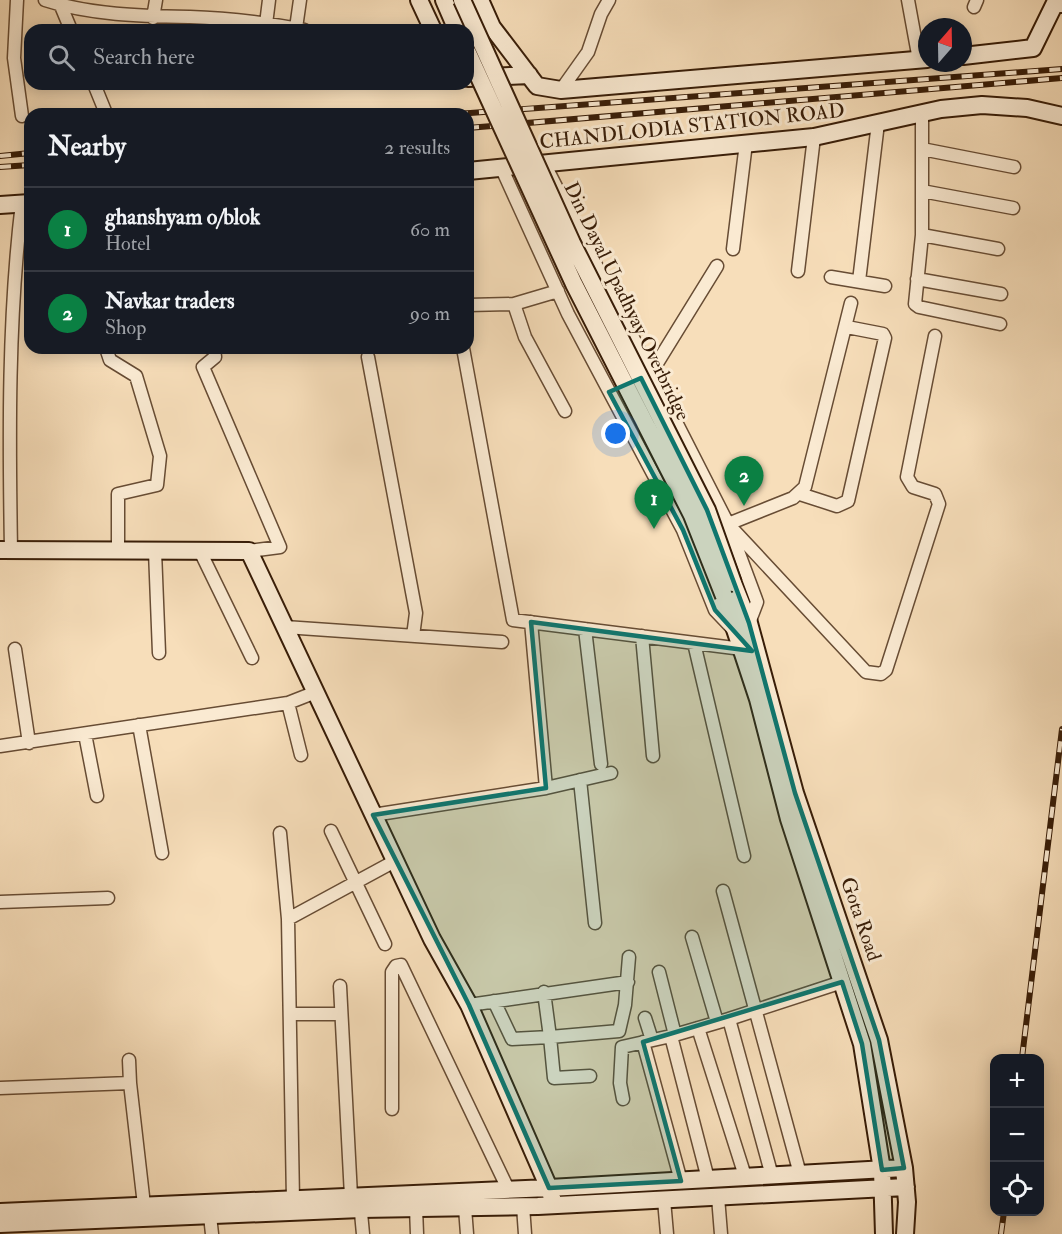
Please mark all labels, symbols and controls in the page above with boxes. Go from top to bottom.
north arrow [918,18,972,72]
search box [24,24,474,90]
icon: search [45,41,78,74]
text: Search here [93,43,195,71]
street label: CHANDLODIA STATION ROAD [538,98,846,154]
text: Nearby [48,131,126,163]
text: 2 results [384,135,450,160]
street label: Din Dayal Upadhyay Overbridge [557,178,696,425]
text: ghanshyam o/blok [105,203,260,231]
text: 1 [64,217,71,242]
text: 60 m [410,217,450,242]
text: Hotel [105,231,151,256]
text: Navkar traders [105,287,235,315]
text: 2 [62,301,73,326]
text: 90 m [410,301,450,326]
text: Shop [105,315,146,340]
your location [601,419,630,448]
pin: 2 [724,456,764,506]
pin: 1 [634,480,674,529]
street label: Gota Road [835,874,887,964]
map controls [990,1054,1044,1216]
button: + [990,1054,1044,1108]
button: − [990,1108,1044,1162]
button: locate [990,1162,1044,1216]

